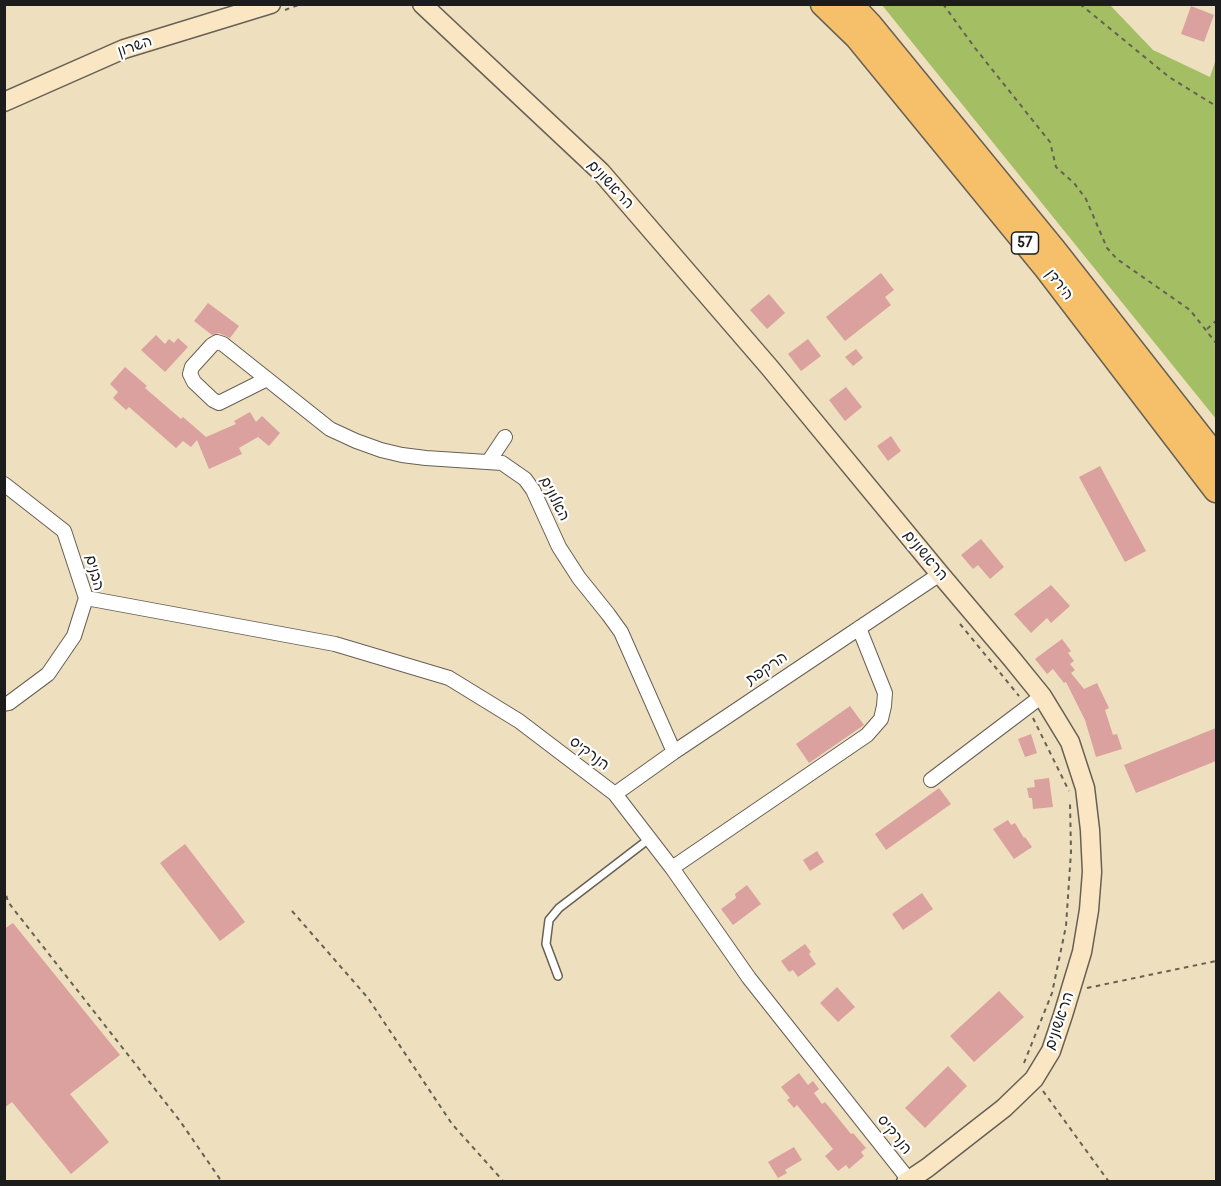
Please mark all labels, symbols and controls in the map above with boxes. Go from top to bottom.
street label: השרון [115,33,155,61]
street label: הראשונים [583,157,637,213]
road number: 57 [1012,232,1038,254]
street label: הירדן [1041,266,1077,304]
street label: האלונים [535,474,573,524]
street label: הראשונים [899,527,951,585]
street label: הבנים [81,553,107,593]
street label: הרקפת [743,648,791,690]
street label: הנרקיס [565,733,613,775]
street label: הראשונים [1042,989,1078,1053]
street label: הנרקיס [873,1112,915,1158]

